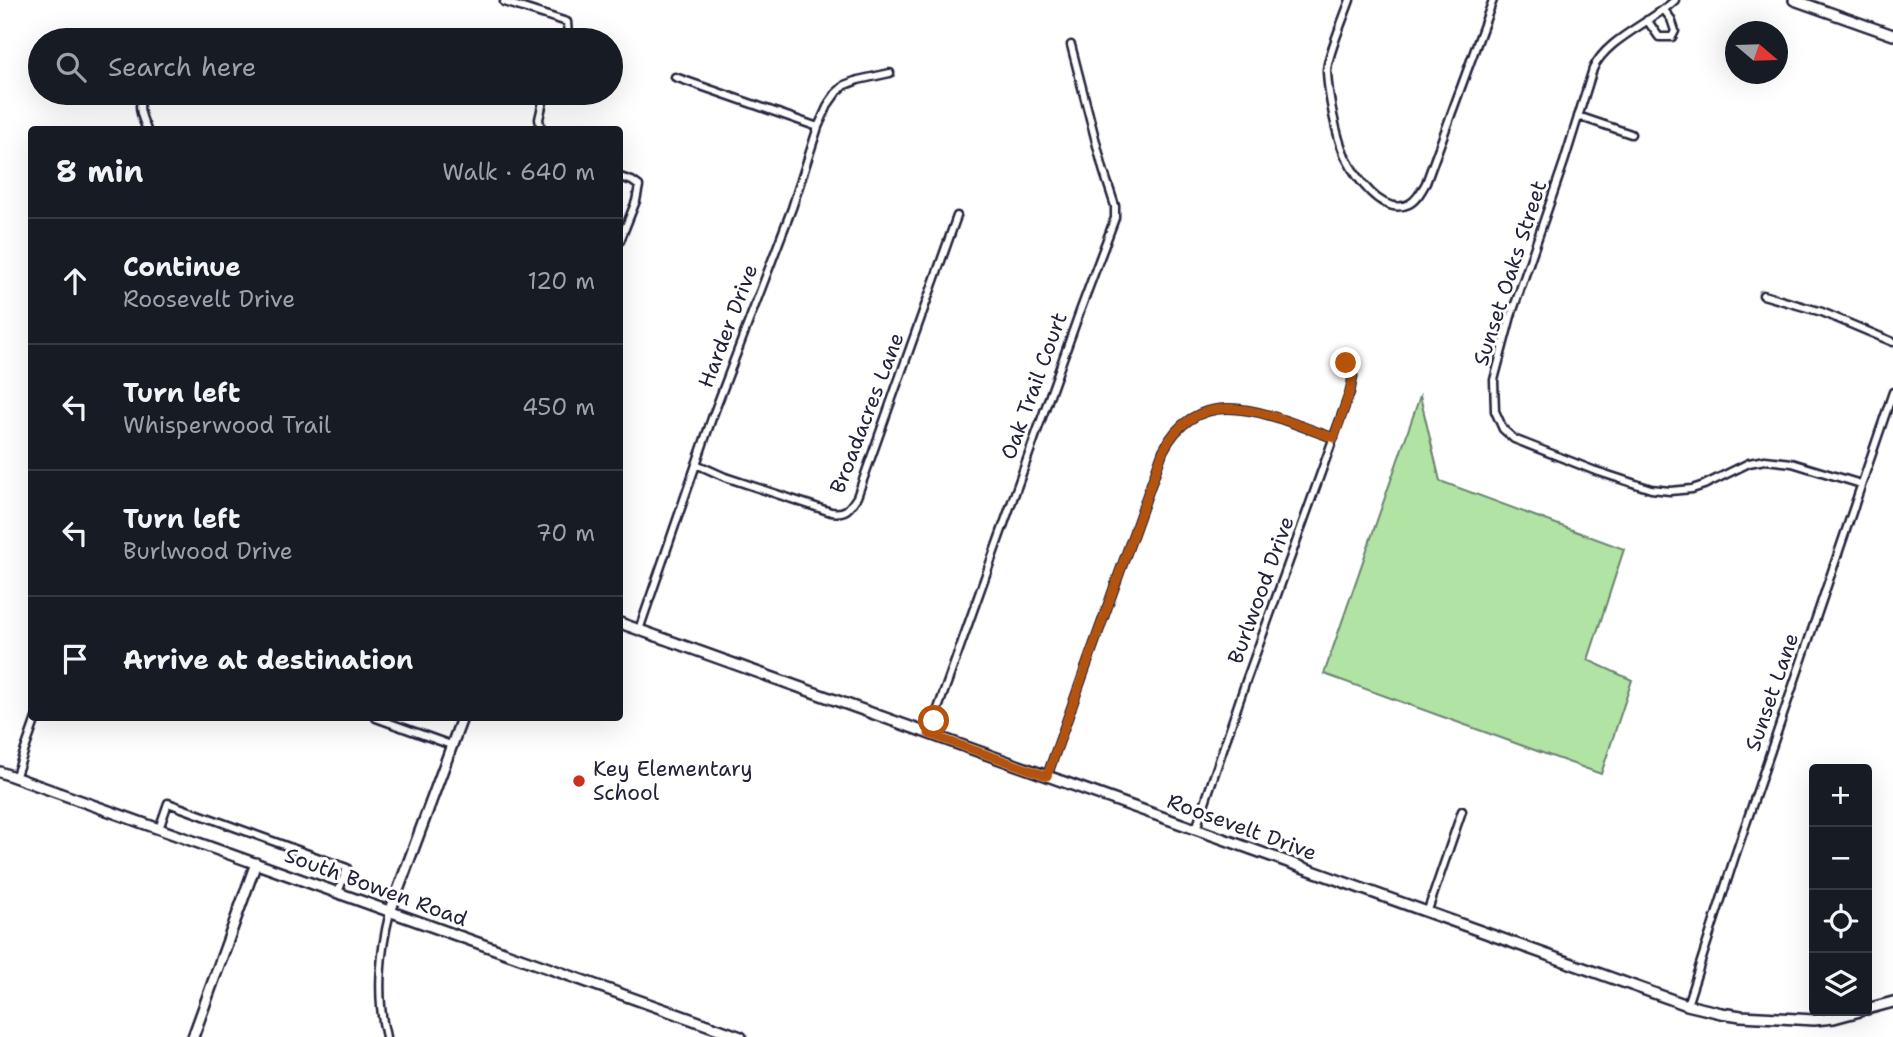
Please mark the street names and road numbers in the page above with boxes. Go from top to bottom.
street label: Sunset Oaks Street [1467,177,1553,369]
street label: Harder Drive [692,260,764,392]
street label: Oak Trail Court [994,308,1074,464]
street label: Broadacres Lane [823,329,911,497]
street label: Burlwood Drive [1221,512,1301,668]
street label: Sunset Lane [1739,629,1805,755]
street label: Roosevelt Drive [1163,787,1321,867]
street label: South Bowen Road [281,841,471,933]

